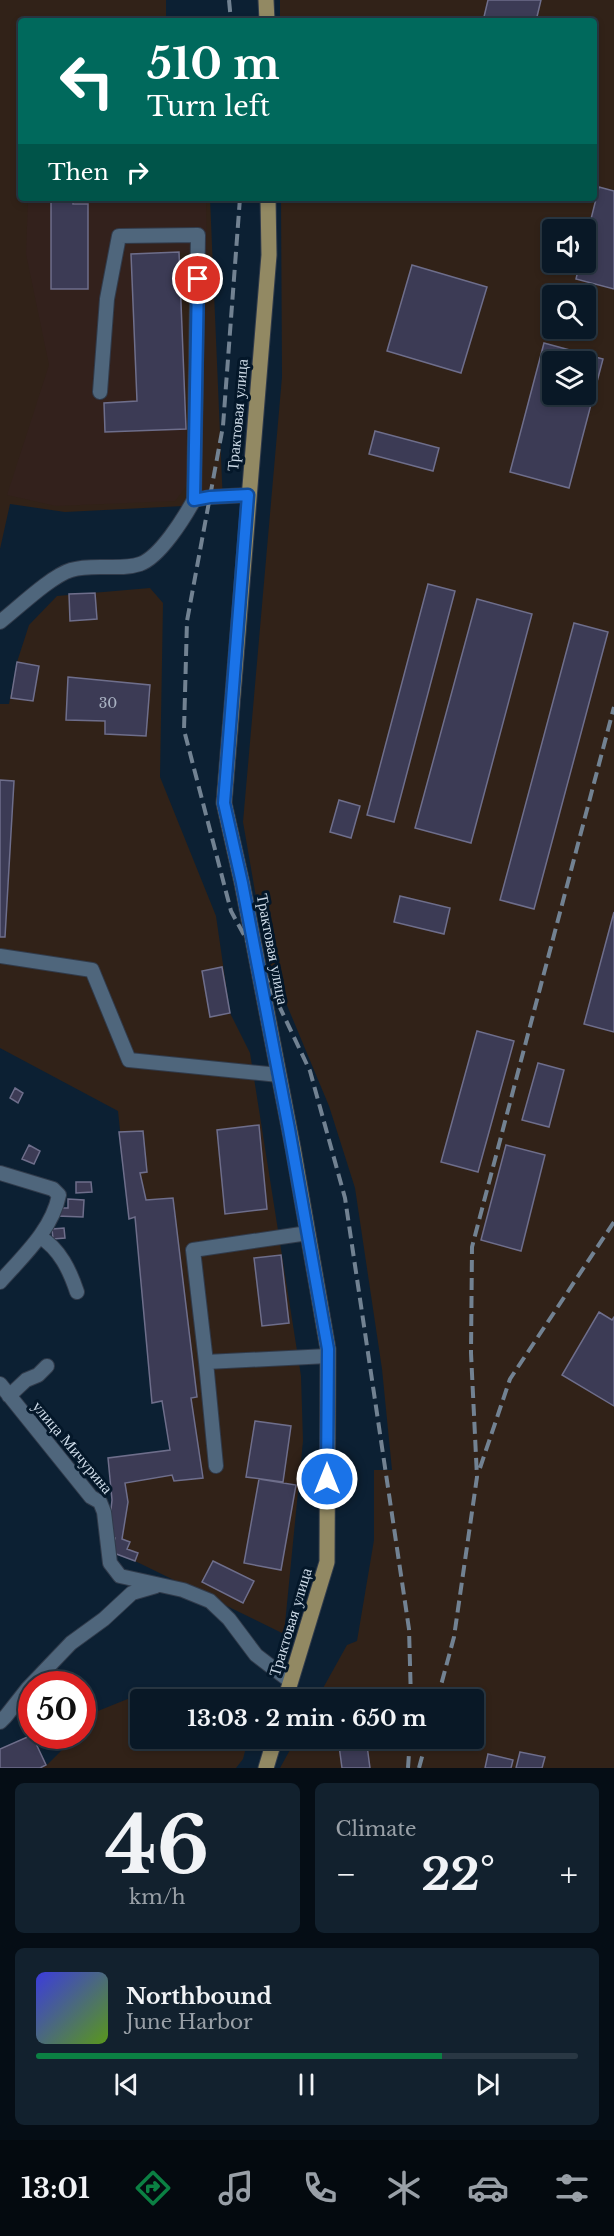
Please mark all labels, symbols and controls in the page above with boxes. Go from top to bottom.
text: 510 m [147,38,280,90]
icon: left [48,42,126,120]
text: Turn left [147,90,270,123]
icon: right [121,156,154,189]
text: Then [48,159,109,186]
map controls [542,219,596,405]
button: sound [542,219,596,273]
pin [172,253,223,304]
icon: arrive [181,262,214,295]
button: search [542,285,596,339]
button: layers [542,351,596,405]
street label: Трактовая улица [222,358,252,472]
house number: 30 [99,694,117,712]
street label: Трактовая улица [252,892,294,1006]
street label: улица Мичурина [28,1396,118,1498]
position arrow [295,1447,359,1511]
street label: Трактовая улица [264,1565,316,1679]
speed limit sign: 50 [18,1671,96,1749]
text: 13:03 · 2 min · 650 m [187,1705,427,1732]
text: 46 [105,1797,209,1894]
text: Climate [336,1817,416,1841]
text: 22° [421,1846,495,1902]
text: − [336,1854,356,1895]
text: + [560,1854,578,1895]
text: km/h [129,1885,186,1909]
text: Northbound [126,1983,272,2010]
text: June Harbor [126,2010,253,2034]
icon: previous [110,2068,143,2101]
icon: pause [290,2068,323,2101]
icon: next [471,2068,504,2101]
icon: directions [132,2167,174,2209]
icon: music [215,2167,257,2209]
icon: phone [299,2167,341,2209]
icon: climate [383,2167,425,2209]
icon: car [467,2167,509,2209]
icon: filters [551,2167,593,2209]
text: 13:01 [21,2172,90,2205]

